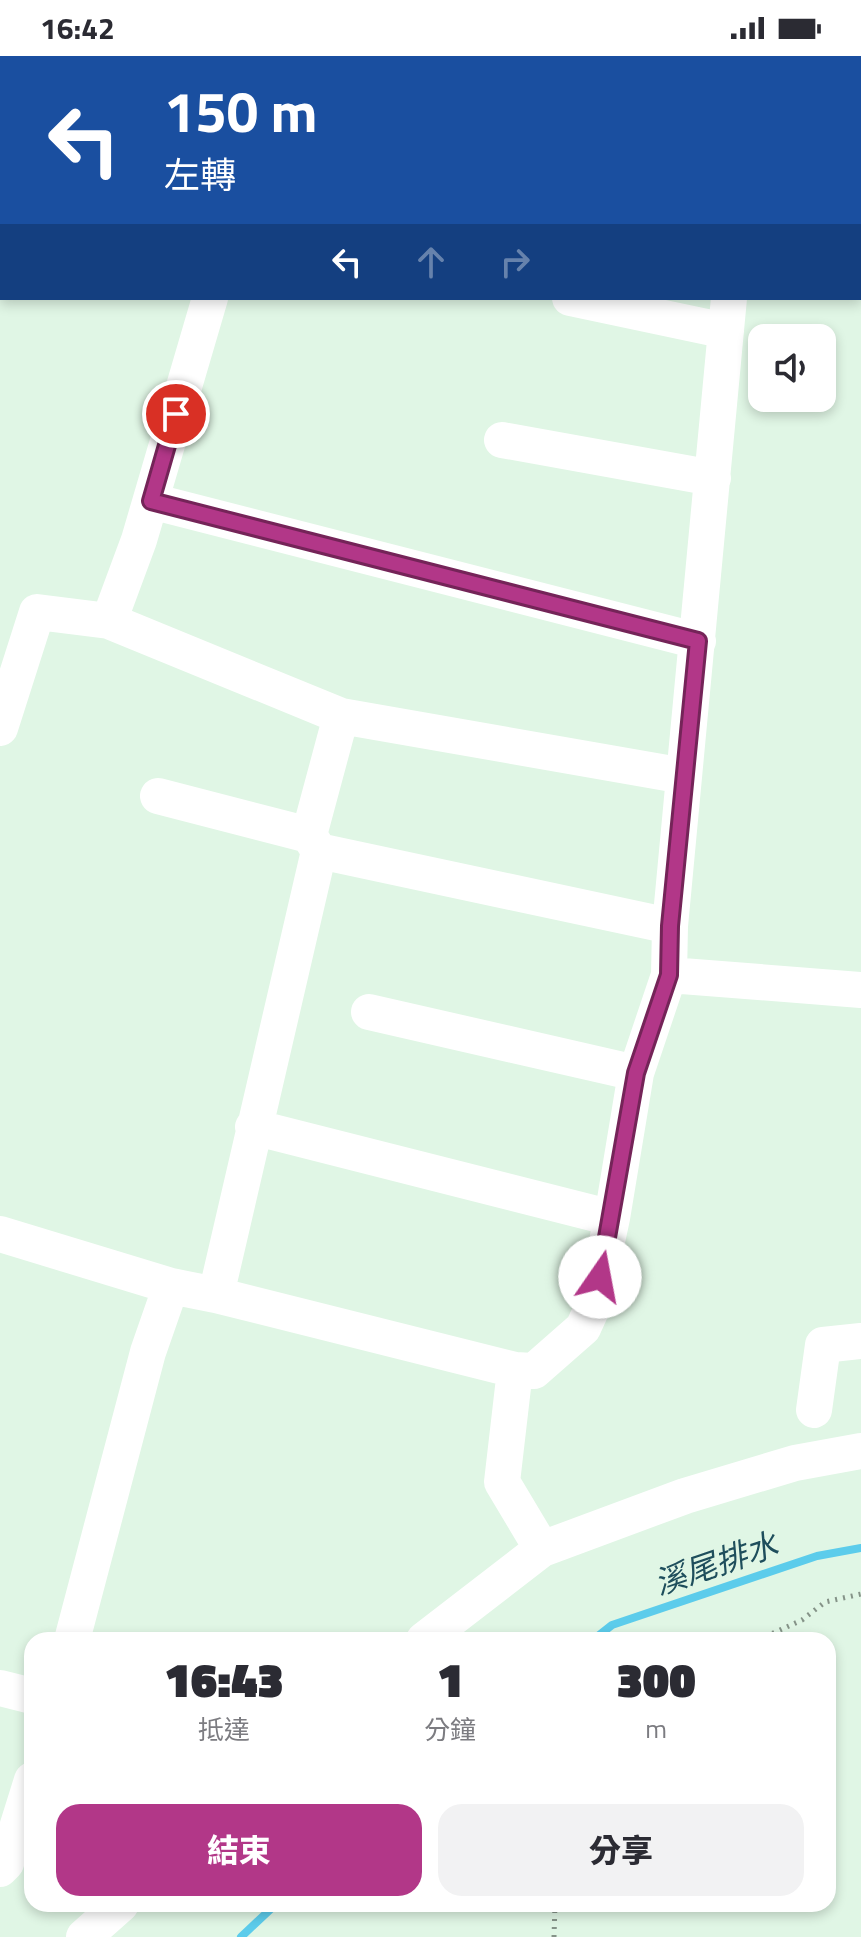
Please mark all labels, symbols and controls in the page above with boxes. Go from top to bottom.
text: 16:42 [40,5,115,51]
text: 150 m [164,69,317,154]
icon: left [32,88,136,192]
text: 左轉 [164,147,236,202]
icon: left [325,240,369,284]
icon: ahead [409,240,453,284]
icon: right [493,240,537,284]
map controls [748,324,836,412]
button: sound [748,324,836,412]
pin [142,380,210,448]
icon: arrive [154,392,198,436]
position arrow [558,1235,642,1319]
water label: 溪尾排水 [647,1519,786,1607]
text: 16:43 [164,1643,284,1716]
text: 1 [437,1643,463,1716]
text: 300 [616,1643,696,1716]
text: m [645,1709,667,1748]
text: 抵達 [198,1710,250,1749]
text: 分鐘 [424,1710,476,1749]
button: 結束 [56,1804,422,1896]
button: 分享 [438,1804,804,1896]

